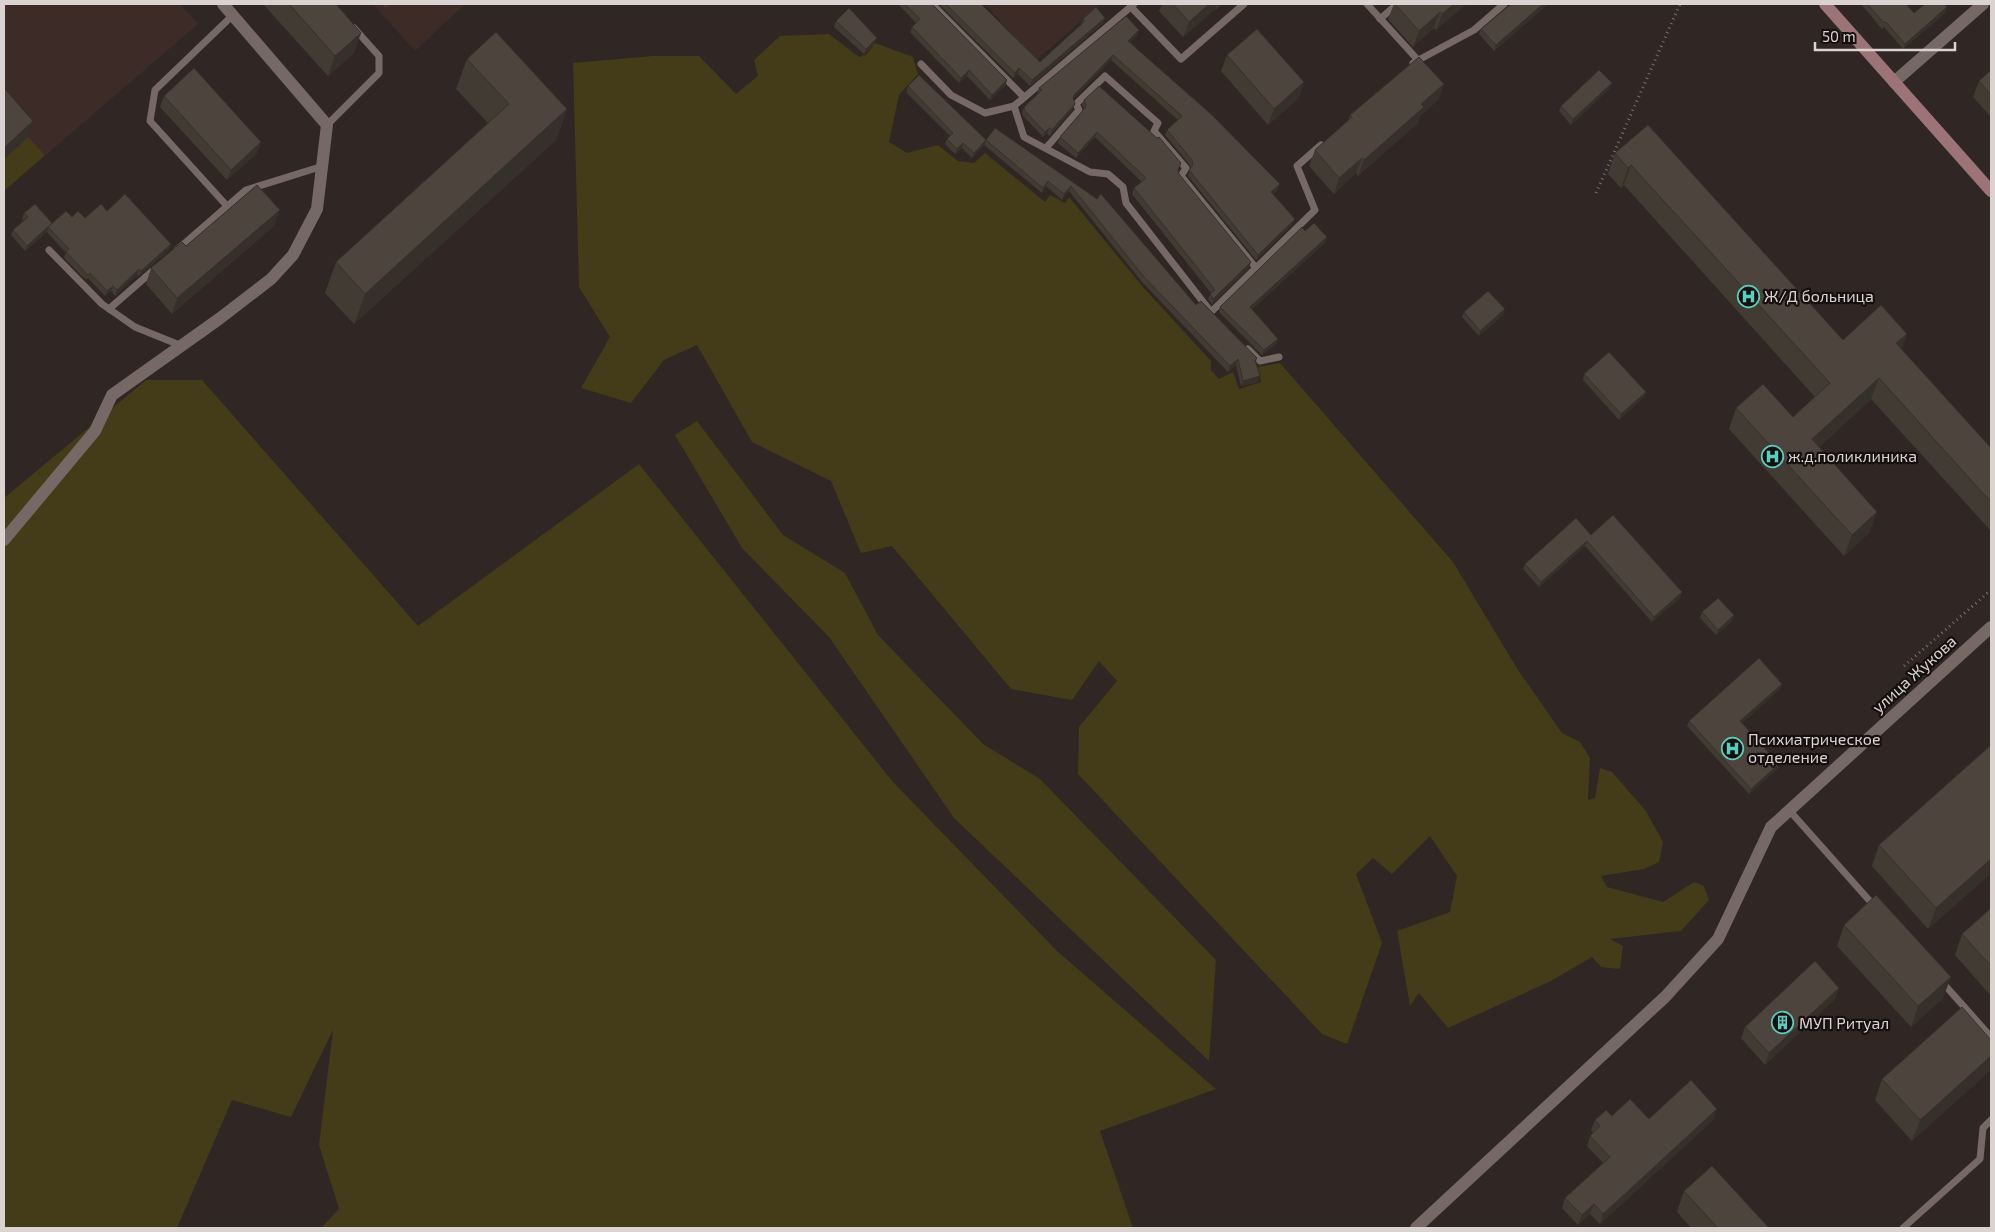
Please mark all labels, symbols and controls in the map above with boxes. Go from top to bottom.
scale bar [1815,20,1955,52]
text: 50 m [1822,27,1856,45]
hospital icon: Ж/Д больница [1736,284,1760,308]
place label: Ж/Д больница [1764,286,1874,305]
hospital icon: ж.д.поликлиника [1760,444,1784,468]
place label: ж.д.поликлиника [1788,446,1917,465]
street label: улица Жукова [1868,631,1960,717]
place label: Психиатрическое отделение [1748,729,1881,766]
hospital icon: Психиатрическое отделение [1720,736,1744,760]
building icon: МУП Ритуал [1771,1011,1795,1035]
place label: МУП Ритуал [1799,1013,1889,1033]

